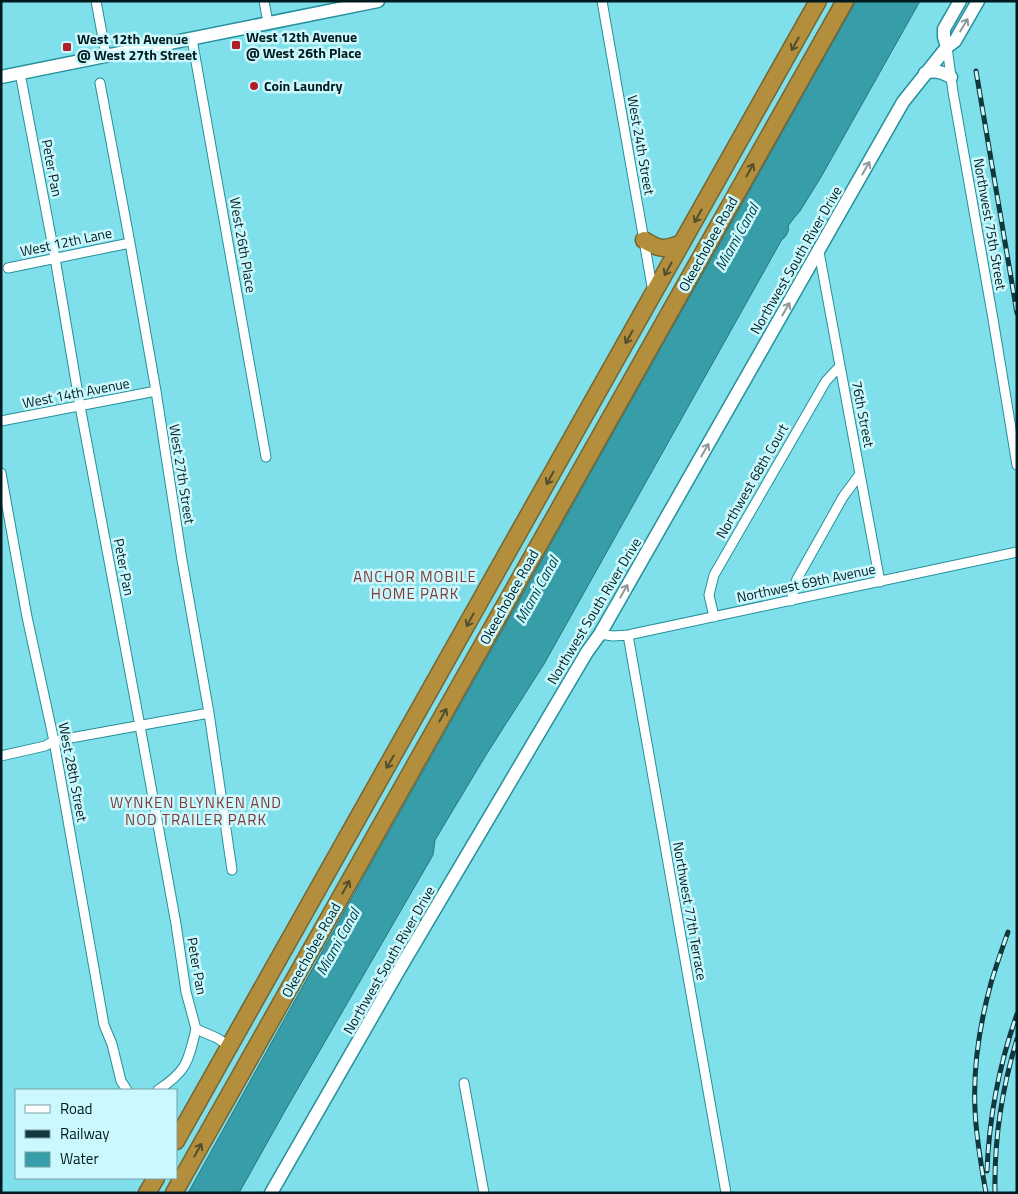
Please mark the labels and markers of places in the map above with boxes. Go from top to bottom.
place label: West 12th Avenue @ West 26th Place [246,26,362,63]
place label: West 12th Avenue @ West 27th Street [77,28,197,65]
marker: West 12th Avenue @ West 26th Place [230,39,242,51]
marker: West 12th Avenue @ West 27th Street [61,41,73,53]
place label: Coin Laundry [264,75,343,96]
marker: Coin Laundry [248,80,260,92]

